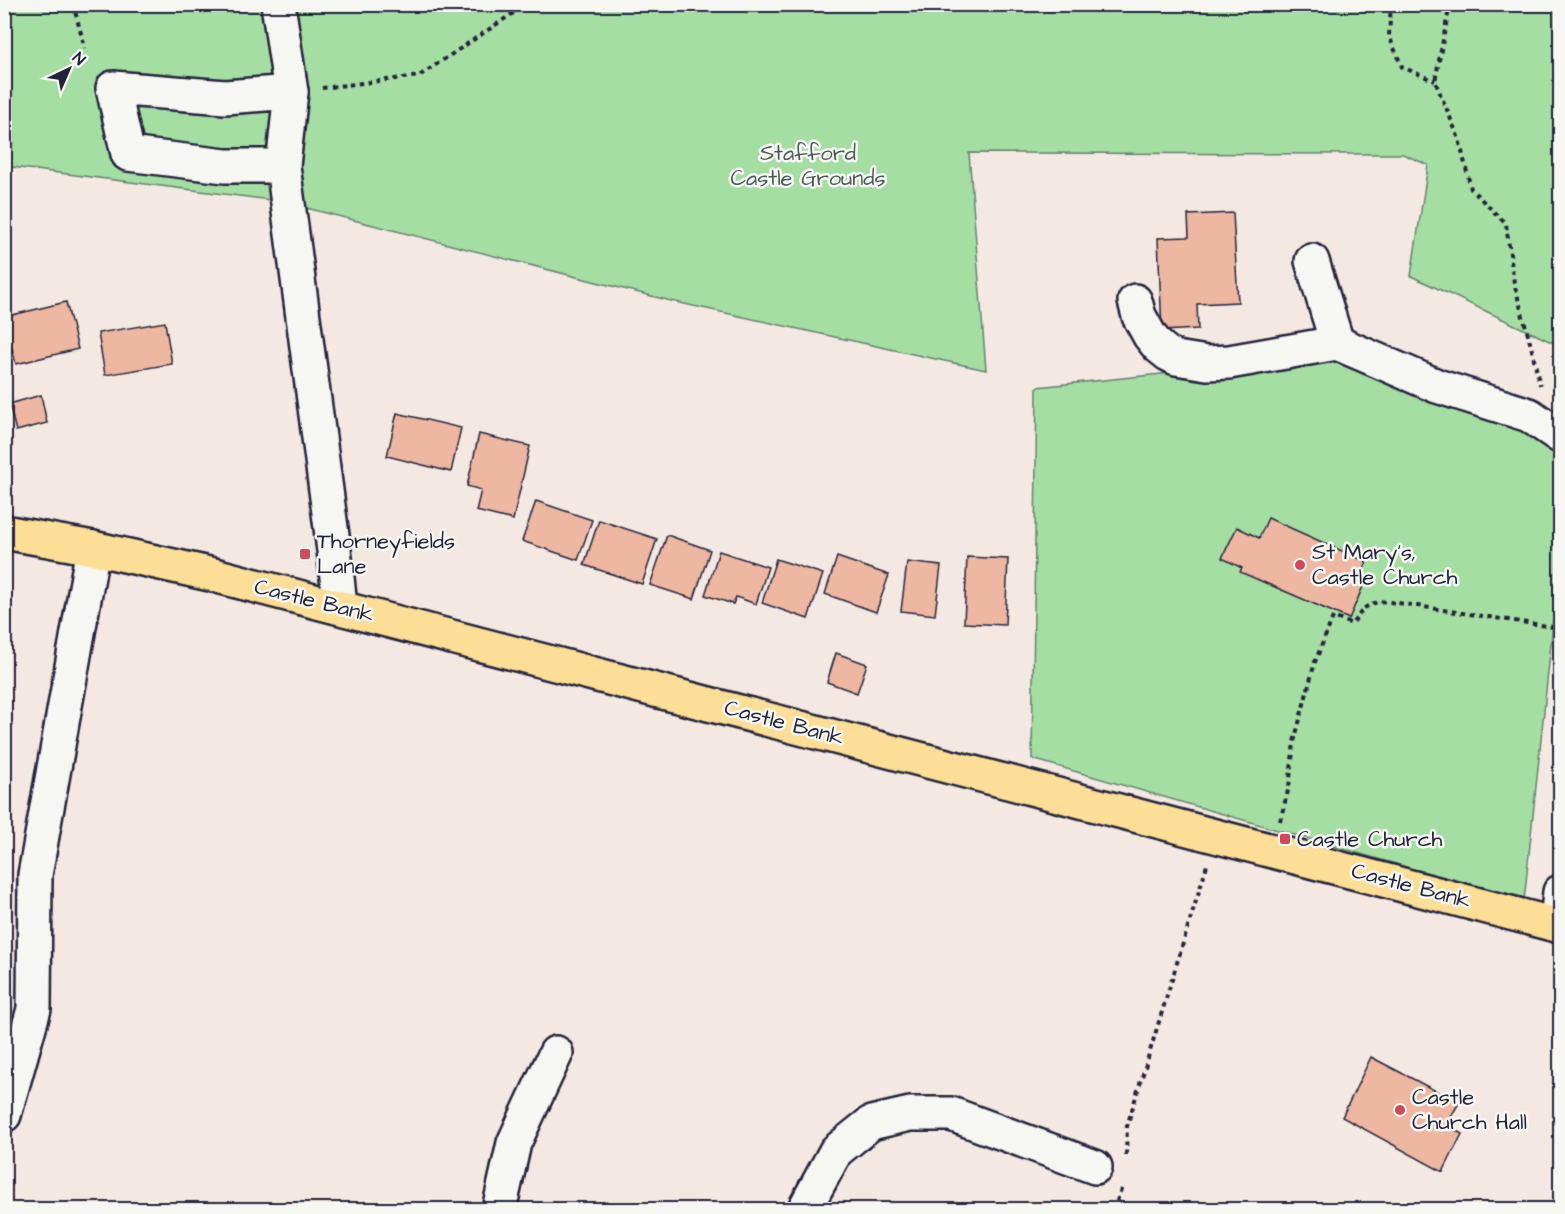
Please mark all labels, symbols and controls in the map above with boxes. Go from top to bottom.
north arrow [39,39,99,99]
text: N [67,48,90,70]
park label: Stafford Castle Grounds [730,138,886,194]
place label: Thorneyfields Lane [317,526,455,582]
place label: St Mary's, Castle Church [1312,537,1458,593]
marker: Thorneyfields Lane [298,547,312,561]
marker: St Mary's, Castle Church [1293,558,1307,572]
street label: Castle Bank [251,571,378,631]
street label: Castle Bank [721,692,848,754]
place label: Castle Church [1297,824,1443,855]
marker: Castle Church [1278,832,1292,846]
street label: Castle Bank [1348,855,1475,917]
place label: Castle Church Hall [1412,1082,1527,1138]
marker: Castle Church Hall [1393,1103,1407,1117]

